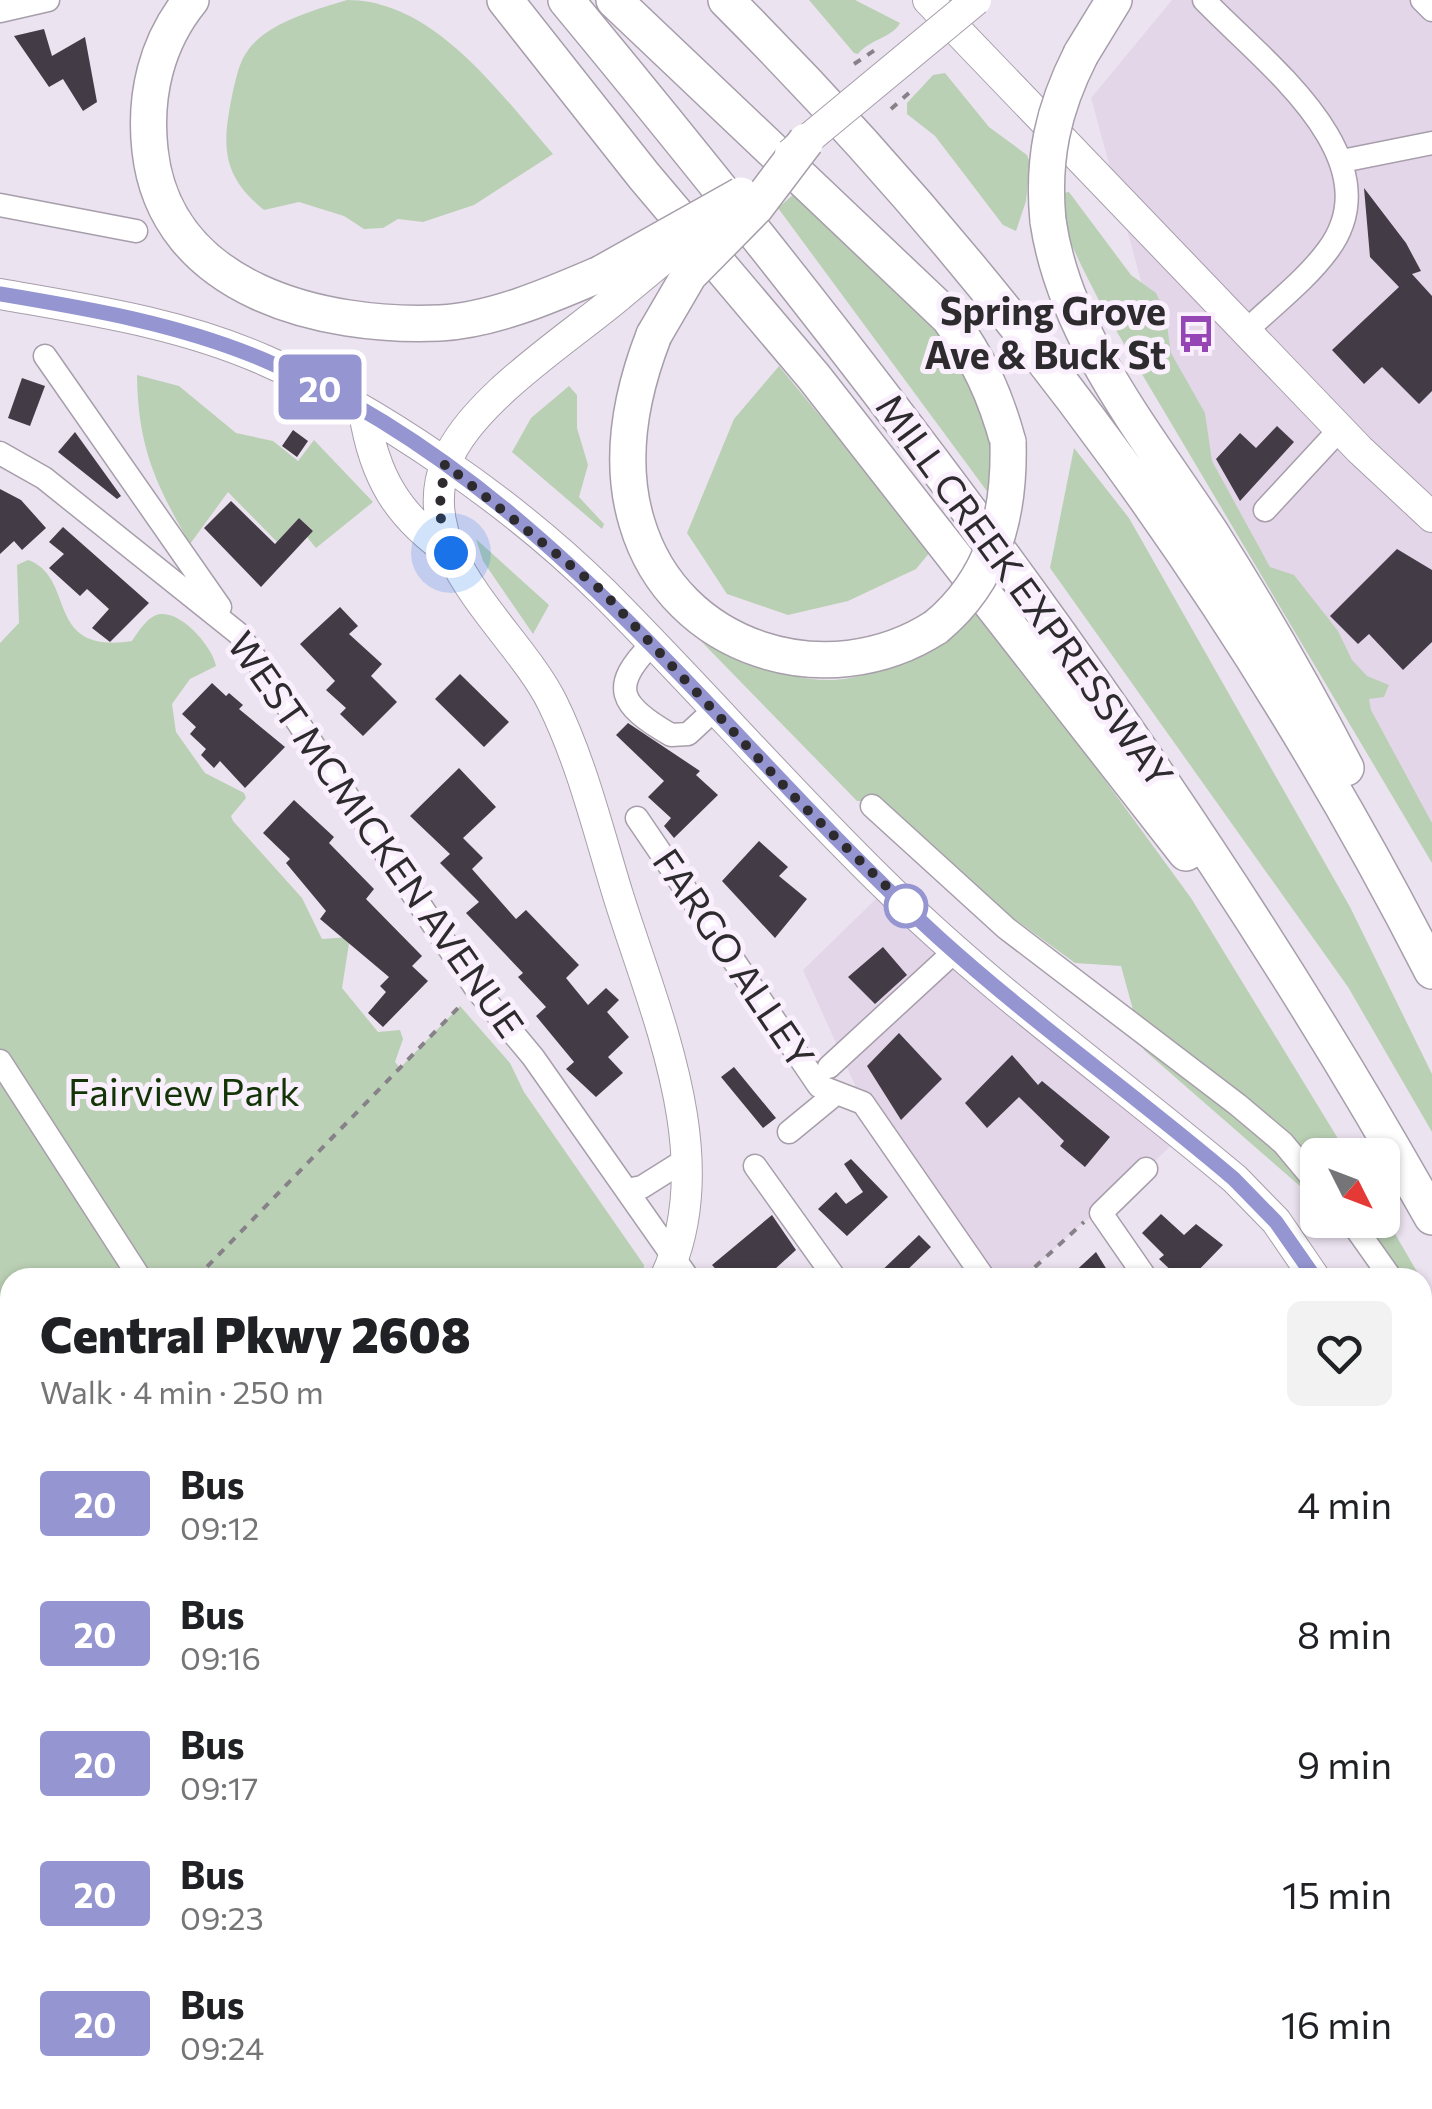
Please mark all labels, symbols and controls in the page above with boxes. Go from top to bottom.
place label: Spring Grove Ave & Buck St [924,286,1166,377]
bus stop icon: Spring Grove Ave & Buck St [1175,313,1217,355]
line badge: 20 [275,354,365,420]
text: 20 [299,366,341,409]
street label: MILL CREEK EXPRESSWAY [867,384,1185,795]
your location [426,528,476,578]
street label: WEST MCMICKEN AVENUE [219,622,535,1046]
street label: FARGO ALLEY [644,839,826,1076]
unlabelled marker [885,885,927,927]
park label: Fairview Park [68,1067,300,1114]
north arrow [1300,1138,1400,1238]
map controls [1300,1138,1400,1238]
button: heart [1287,1301,1392,1406]
text: Central Pkwy 2608 [40,1304,471,1363]
text: Walk · 4 min · 250 m [40,1371,324,1411]
text: Bus [180,1460,245,1507]
text: 4 min [1297,1480,1392,1527]
text: 20 [74,1482,116,1525]
text: 09:12 [180,1507,259,1547]
text: Bus [180,1590,245,1637]
text: 8 min [1297,1610,1392,1657]
text: 20 [74,1612,116,1655]
text: 09:16 [180,1637,261,1677]
text: Bus [180,1720,245,1767]
text: 9 min [1297,1740,1392,1787]
text: 20 [74,1742,116,1785]
text: 09:17 [180,1767,258,1807]
text: Bus [180,1850,245,1897]
text: 15 min [1282,1870,1392,1917]
text: 20 [74,1872,116,1915]
text: 09:23 [180,1897,264,1937]
text: Bus [180,1980,245,2027]
text: 16 min [1281,2000,1392,2047]
text: 20 [74,2002,116,2045]
text: 09:24 [180,2027,264,2067]

